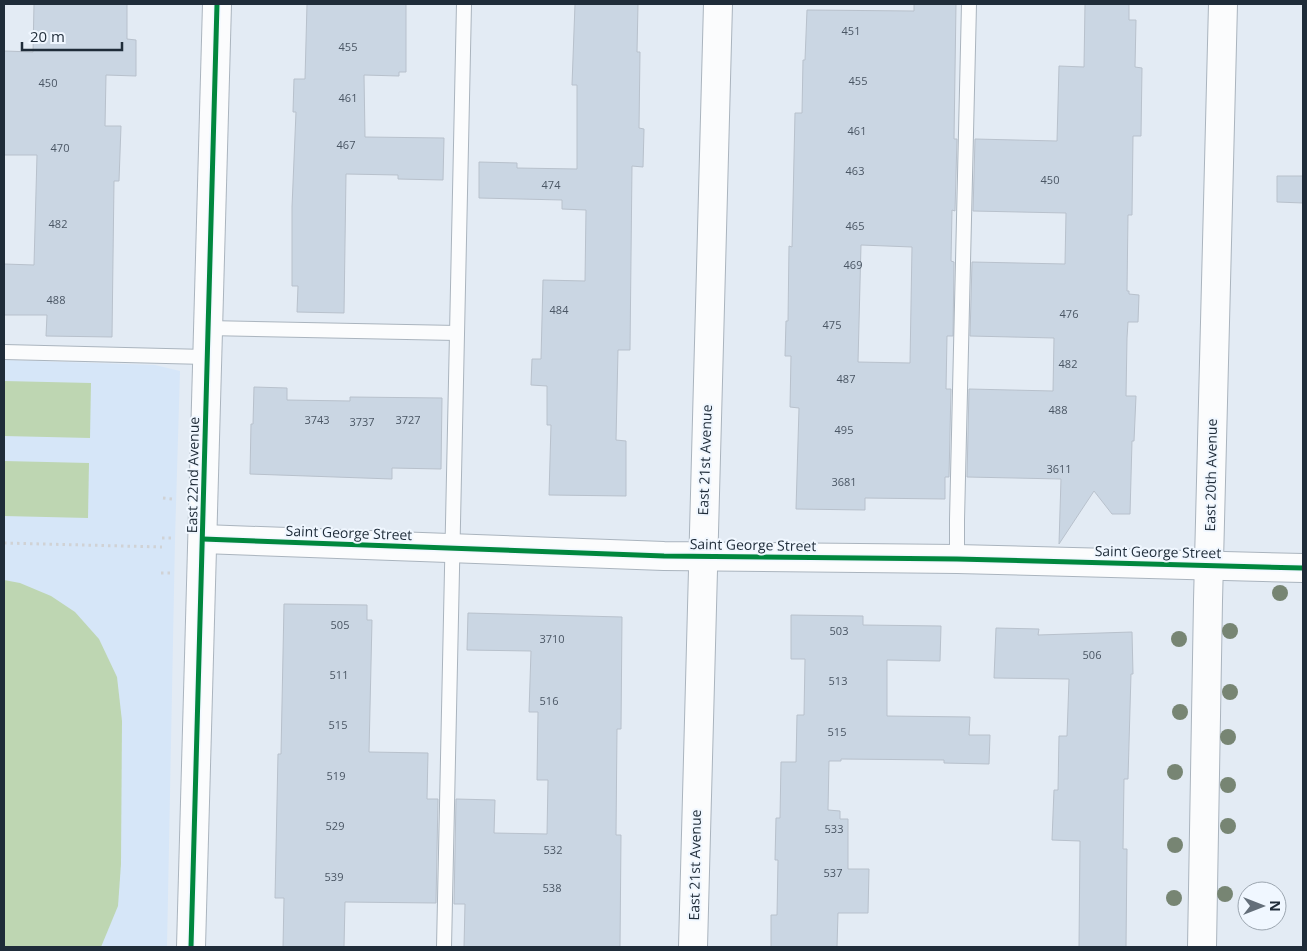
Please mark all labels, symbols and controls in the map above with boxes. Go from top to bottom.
scale bar [22,20,122,52]
house number: 451 [842,23,860,38]
text: 20 m [30,26,65,46]
house number: 455 [339,39,357,54]
house number: 455 [849,73,867,88]
house number: 450 [39,75,57,90]
house number: 461 [339,90,357,105]
house number: 461 [848,123,866,138]
house number: 467 [337,137,355,152]
house number: 470 [51,140,69,155]
house number: 463 [846,163,864,178]
house number: 450 [1041,172,1059,187]
house number: 474 [542,177,561,192]
house number: 482 [49,216,67,231]
house number: 465 [846,218,864,233]
house number: 469 [844,257,862,272]
house number: 488 [47,292,65,307]
house number: 484 [550,302,569,317]
house number: 476 [1060,306,1078,321]
house number: 475 [823,317,841,332]
house number: 482 [1059,356,1077,371]
house number: 487 [837,371,855,386]
house number: 488 [1049,402,1067,417]
street label: East 21st Avenue [693,404,716,516]
house number: 3743 [304,412,330,427]
house number: 3727 [395,412,421,427]
house number: 3737 [349,414,375,429]
street label: East 22nd Avenue [182,417,203,533]
street label: East 20th Avenue [1200,418,1221,532]
house number: 495 [835,422,853,437]
house number: 3611 [1046,461,1072,476]
house number: 3681 [831,474,857,489]
street label: Saint George Street [285,521,413,544]
street label: Saint George Street [690,534,816,555]
street label: Saint George Street [1095,541,1221,562]
house number: 505 [331,617,349,632]
house number: 503 [830,623,848,638]
house number: 3710 [539,631,565,646]
house number: 506 [1083,647,1101,662]
house number: 511 [330,667,348,682]
house number: 513 [829,673,847,688]
house number: 516 [540,693,558,708]
house number: 515 [329,717,347,732]
house number: 515 [828,724,846,739]
house number: 519 [327,768,345,783]
street label: East 21st Avenue [684,809,705,921]
house number: 529 [326,818,344,833]
house number: 533 [825,821,843,836]
house number: 532 [544,842,562,857]
house number: 537 [824,865,842,880]
house number: 539 [325,869,343,884]
house number: 538 [543,880,561,895]
north arrow [1237,881,1287,931]
text: N [1266,900,1285,912]

